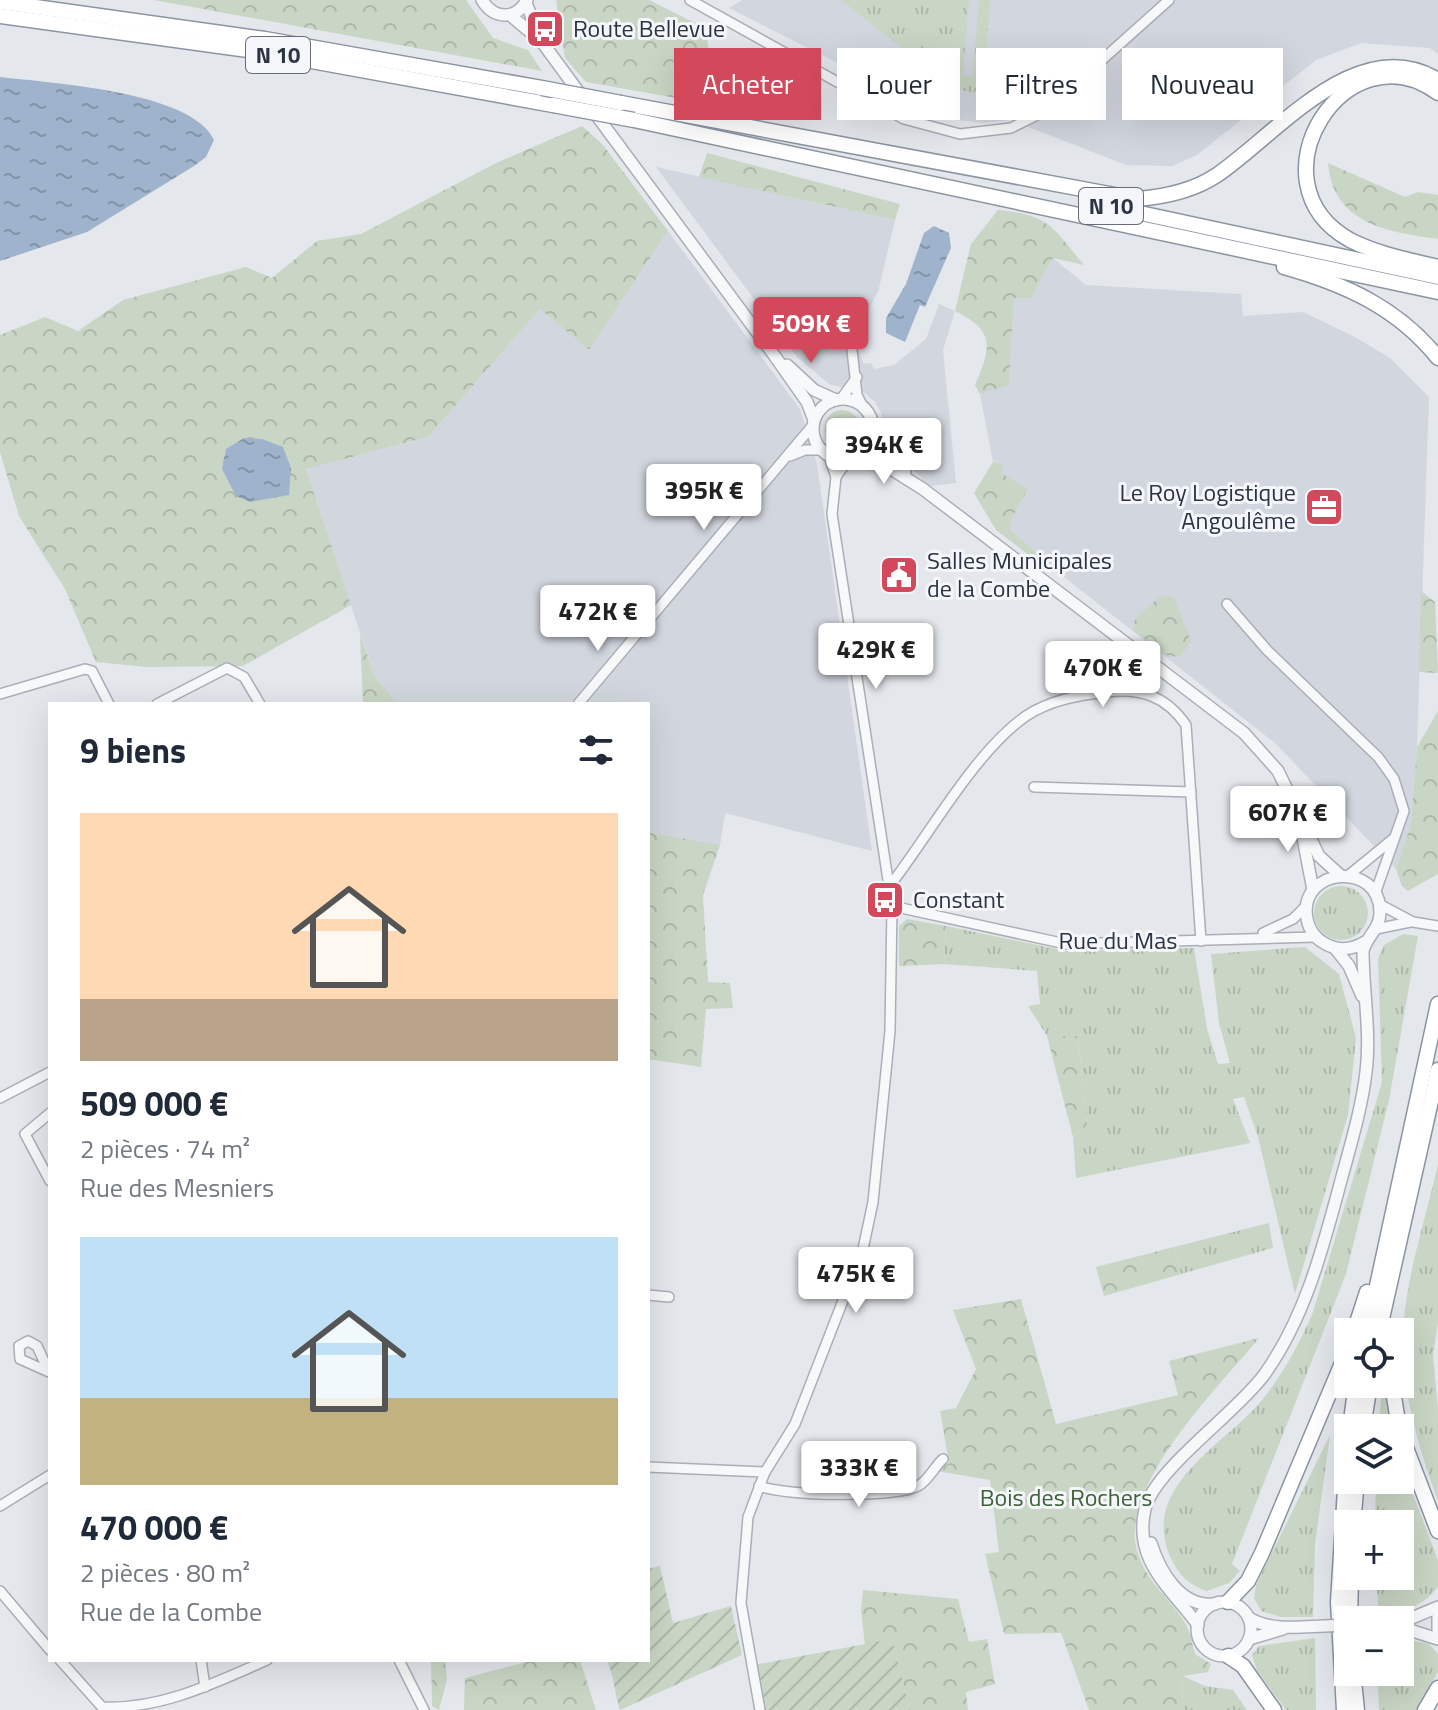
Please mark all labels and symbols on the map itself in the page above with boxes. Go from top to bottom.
bus stop icon: Route Bellevue [524,8,566,50]
place label: Route Bellevue [573,10,725,46]
road number: N 10 [246,37,310,73]
road number: N 10 [1079,188,1143,224]
pin: 509K € [746,297,876,365]
pin: 394K € [819,418,949,486]
pin: 395K € [639,464,769,532]
place label: Le Roy Logistique Angoulême [1119,474,1296,538]
office icon: Le Roy Logistique Angoulême [1303,486,1345,528]
place label: Salles Municipales de la Combe [927,542,1112,606]
public building icon: Salles Municipales de la Combe [878,554,920,596]
pin: 472K € [533,585,663,653]
pin: 429K € [811,623,941,691]
pin: 470K € [1038,641,1168,709]
pin: 607K € [1223,786,1353,854]
bus stop icon: Constant [864,879,906,921]
place label: Constant [913,881,1005,917]
street label: Rue du Mas [1059,922,1177,958]
pin: 475K € [791,1247,921,1315]
pin: 333K € [794,1441,924,1509]
park label: Bois des Rochers [980,1479,1152,1515]

